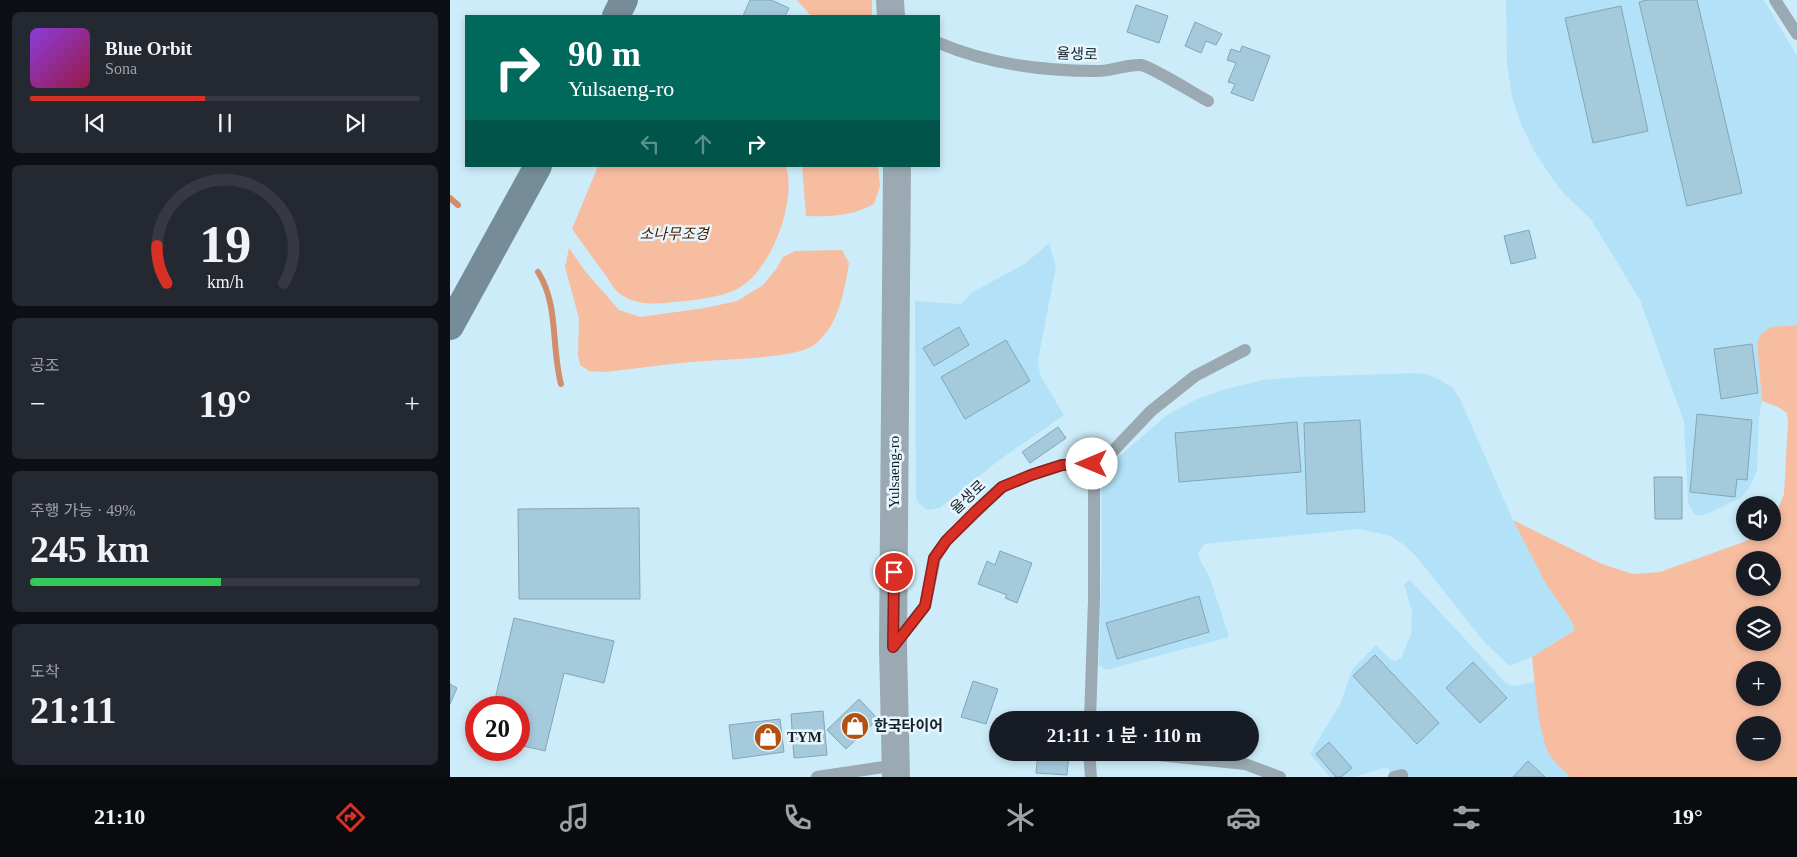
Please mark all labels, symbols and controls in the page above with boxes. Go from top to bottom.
icon: right [485,35,550,100]
text: 90 m [568,35,641,74]
text: Blue Orbit [105,38,192,59]
street label: 율생로 [1056,45,1098,63]
text: Sona [105,60,137,77]
text: Yulsaeng-ro [568,76,674,101]
icon: previous [81,109,109,137]
icon: pause [211,109,239,137]
icon: next [341,109,369,137]
icon: left [636,130,664,158]
icon: ahead [689,130,717,158]
icon: right [742,130,770,158]
text: 19 [199,216,251,273]
park label: 소나무조경 [639,226,711,242]
text: km/h [207,272,243,292]
text: 공조 [30,357,59,374]
text: 19° [198,383,252,425]
text: − [30,388,46,419]
text: + [404,388,420,419]
street label: Yulsaeng-ro [886,436,902,508]
position arrow [1065,437,1117,489]
street label: 율생로 [947,477,989,517]
map controls [1736,496,1781,761]
button: sound [1736,496,1781,541]
text: 주행 가능 · 49% [30,502,136,519]
text: 245 km [30,528,149,570]
pin [873,551,915,593]
button: search [1736,551,1781,596]
icon: arrive [880,558,908,586]
button: layers [1736,606,1781,651]
button: + [1736,661,1781,706]
text: 도착 [30,663,59,680]
text: 21:11 [30,689,117,731]
speed limit sign: 20 [465,696,530,761]
shop icon: 한국타이어 [840,711,870,741]
button: − [1736,716,1781,761]
place label: 한국타이어 [874,718,943,734]
shop icon: TYM [753,722,783,752]
text: 21:11 · 1 분 · 110 m [1047,725,1201,746]
place label: TYM [787,729,822,745]
icon: directions [333,800,368,835]
icon: music [557,800,592,835]
icon: phone [780,800,815,835]
icon: climate [1003,800,1038,835]
icon: car [1226,800,1261,835]
icon: filters [1449,800,1484,835]
text: 21:10 [94,804,145,829]
text: 19° [1672,804,1703,829]

